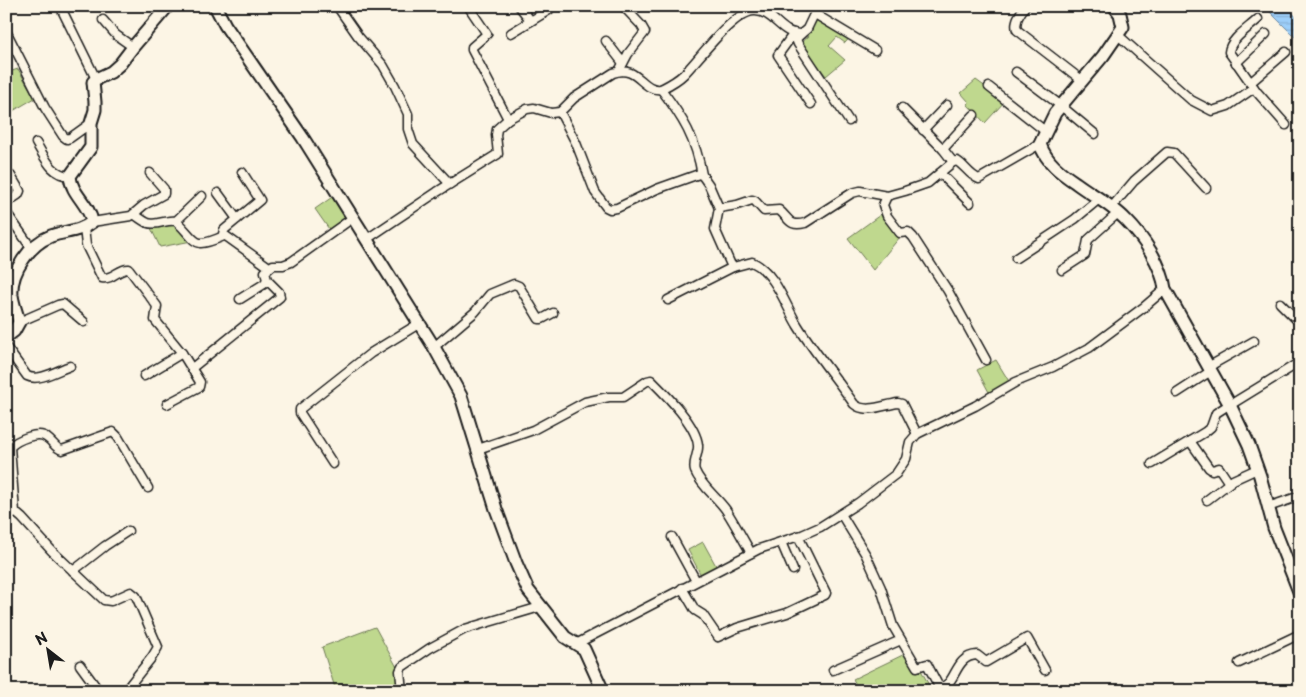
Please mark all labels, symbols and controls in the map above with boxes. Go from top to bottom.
north arrow [22,624,72,674]
text: N [31,627,51,650]

